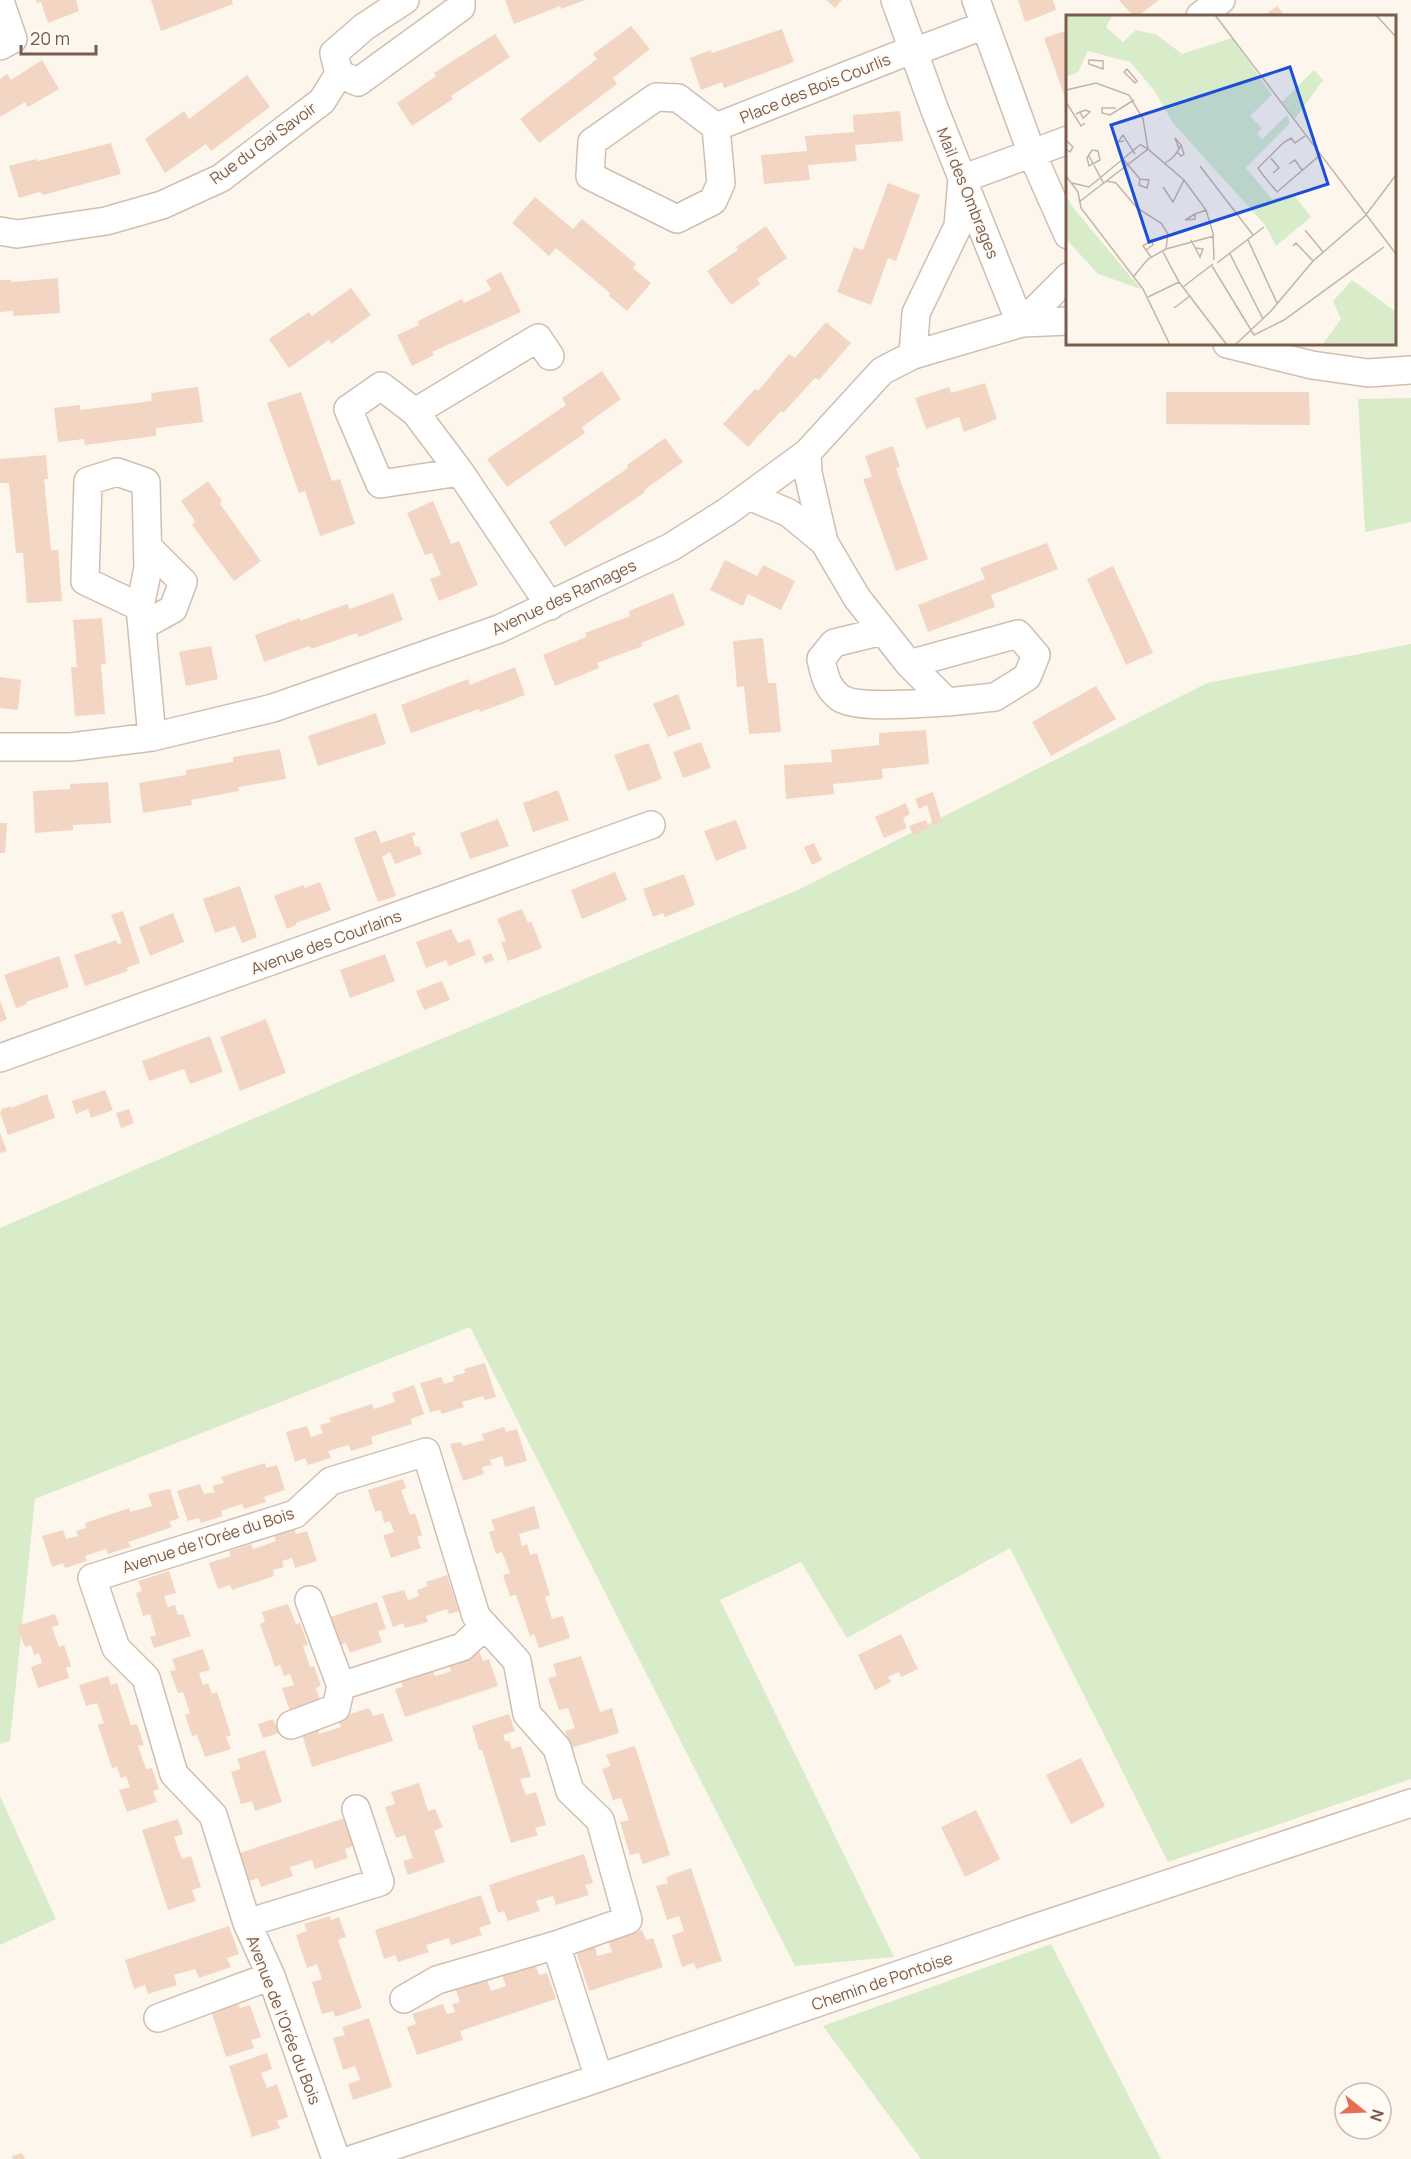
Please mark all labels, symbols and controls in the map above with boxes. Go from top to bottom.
inset map [1066,15,1396,345]
scale bar [21,18,96,56]
text: 20 m [30,26,70,50]
street label: Place des Bois Courlis [736,48,894,128]
street label: Rue du Gai Savoir [205,97,321,189]
street label: Mail des Ombrages [932,124,1004,262]
street label: Avenue des Ramages [488,554,640,640]
street label: Avenue des Courlains [248,904,404,980]
street label: Avenue de l'Orée du Bois [119,1502,297,1578]
street label: Avenue de l'Orée du Bois [242,1932,326,2108]
street label: Chemin de Pontoise [809,1947,955,2015]
north arrow [1333,2081,1393,2141]
text: N [1365,2107,1390,2125]

